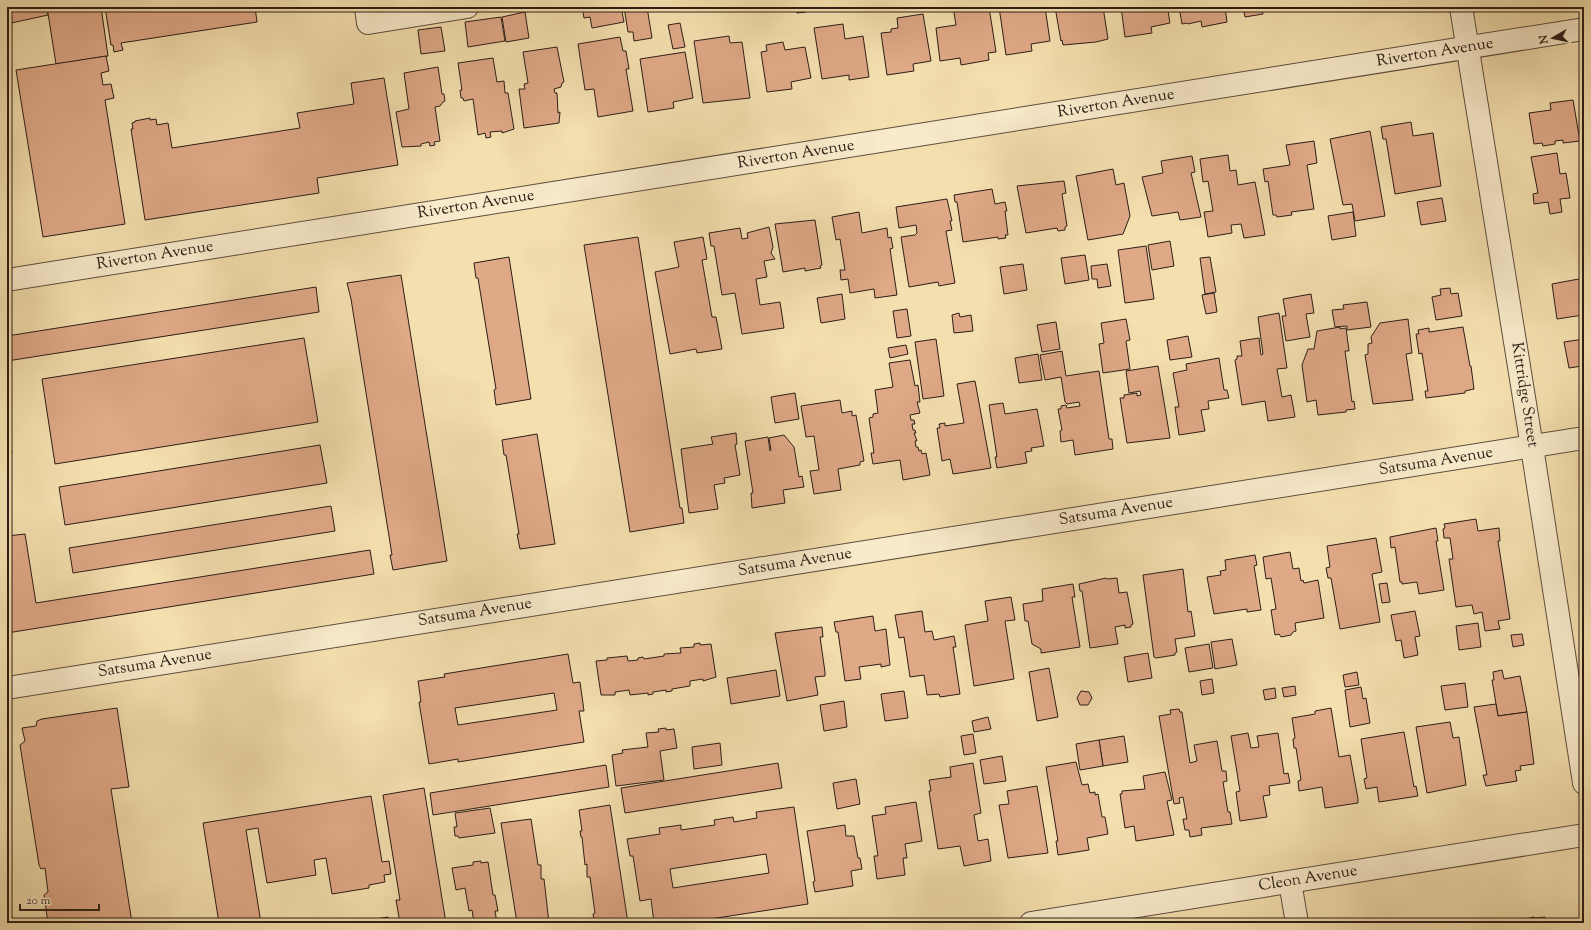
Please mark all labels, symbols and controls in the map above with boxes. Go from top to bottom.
north arrow [1533,18,1573,58]
street label: Riverton Avenue [1375,32,1495,74]
text: N [1535,34,1553,46]
street label: Riverton Avenue [1056,83,1176,125]
street label: Riverton Avenue [736,134,856,176]
street label: Riverton Avenue [416,184,536,226]
street label: Riverton Avenue [95,235,215,277]
street label: Kittridge Street [1504,341,1544,450]
street label: Satsuma Avenue [1377,442,1495,482]
street label: Satsuma Avenue [1057,492,1175,532]
street label: Satsuma Avenue [736,543,854,583]
street label: Satsuma Avenue [416,593,534,633]
street label: Satsuma Avenue [96,644,214,684]
street label: Cleon Avenue [1257,860,1359,898]
scale bar [20,886,99,912]
text: 20 m [26,892,51,910]

